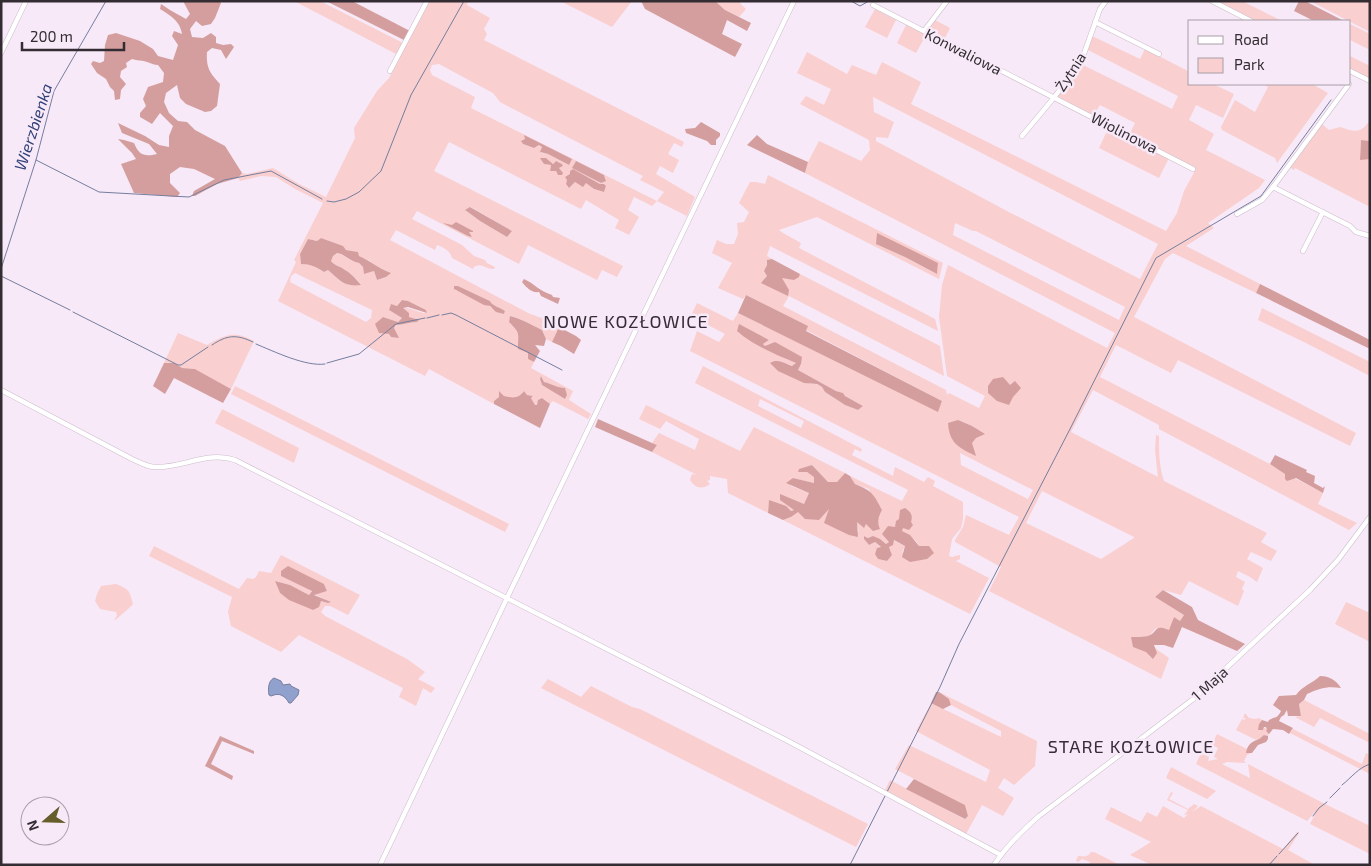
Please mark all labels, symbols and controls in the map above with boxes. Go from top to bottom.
scale bar [22,20,125,52]
legend [1188,20,1351,85]
street label: Konwaliowa [922,24,1005,78]
text: 200 m [30,27,73,45]
text: Road [1234,30,1269,48]
street label: Żytnia [1051,49,1089,94]
text: Park [1234,55,1265,73]
water label: Wierzbienka [10,81,56,173]
street label: Wiolinowa [1088,108,1161,157]
district label: NOWE KOZŁOWICE [543,310,709,332]
street label: 1 Maja [1187,662,1232,705]
district label: STARE KOZŁOWICE [1048,735,1214,757]
north arrow [20,796,70,846]
text: N [23,818,42,833]

